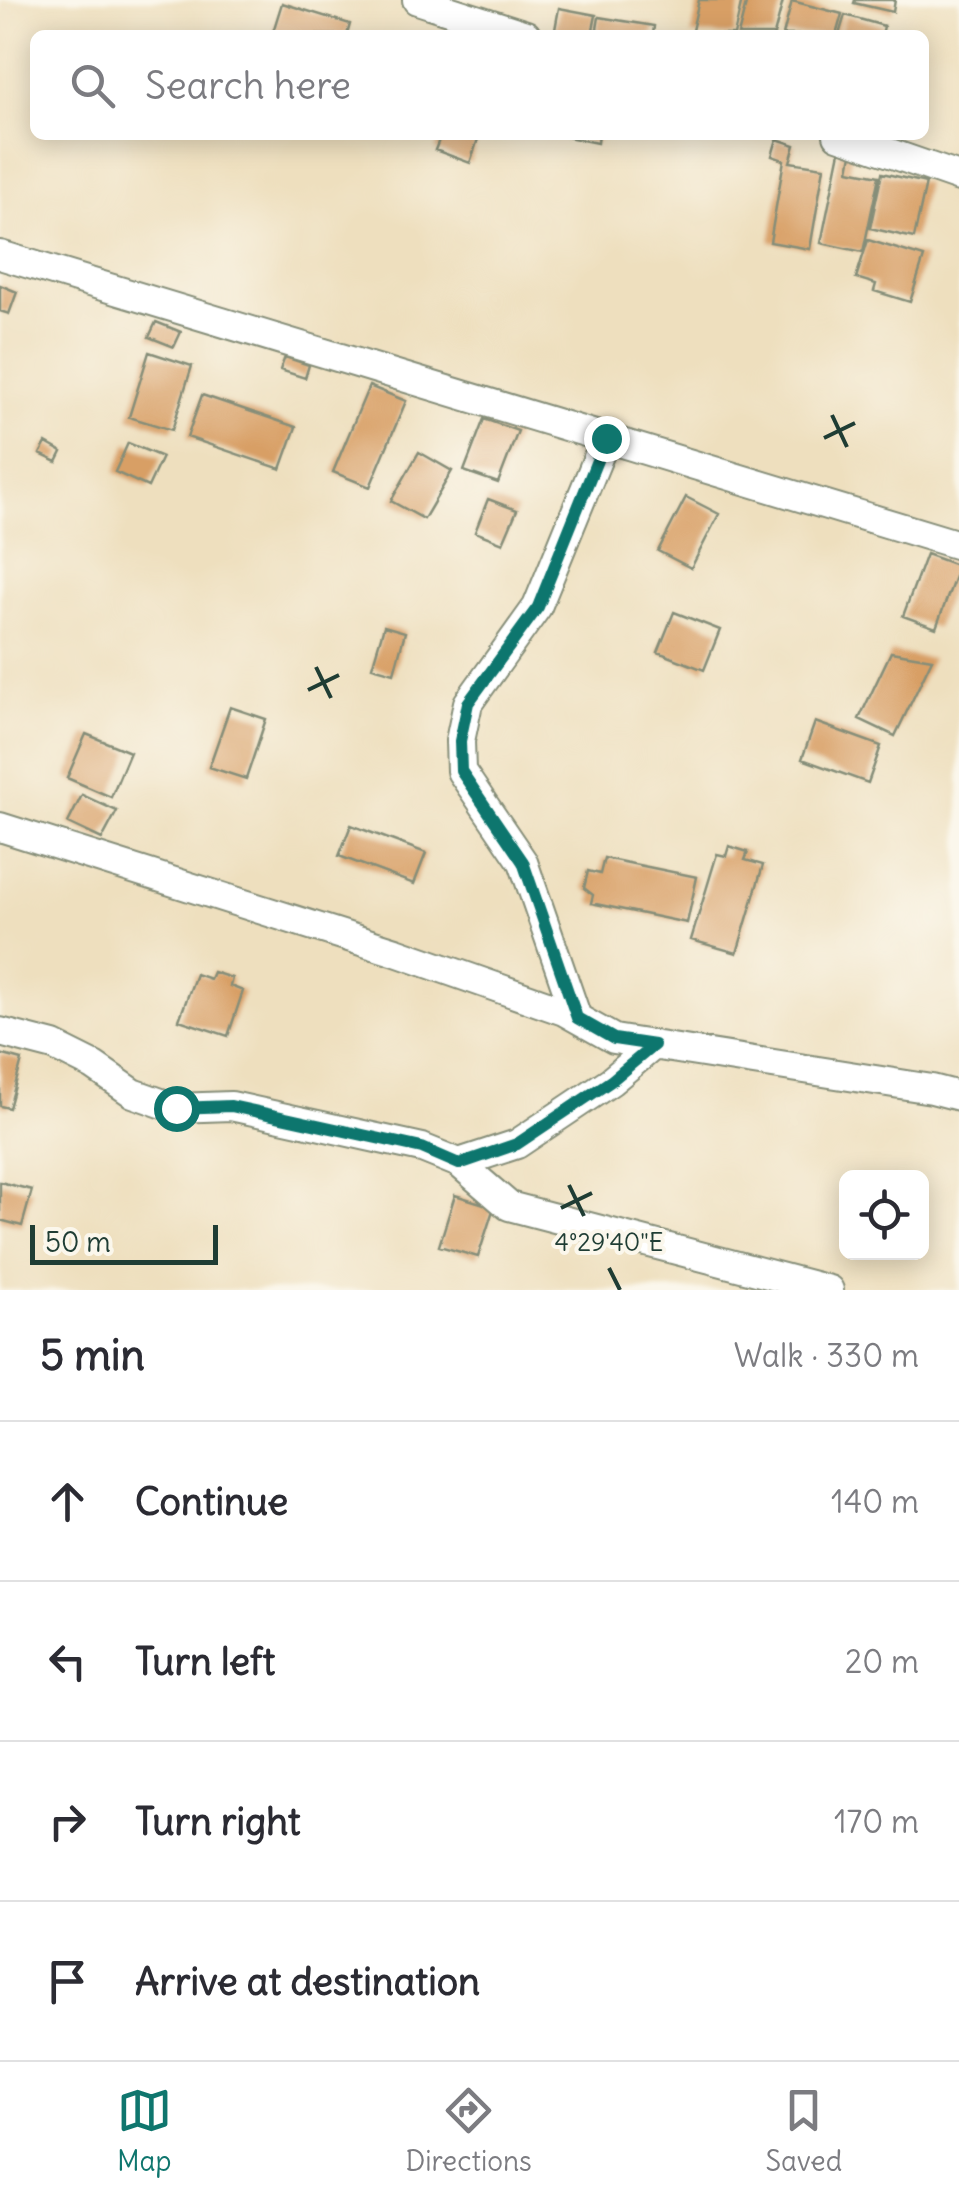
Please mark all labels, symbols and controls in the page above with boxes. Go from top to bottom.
search box [30,30,929,140]
icon: search [65,58,120,113]
text: Search here [145,62,351,109]
route end [584,416,630,462]
route start [154,1086,200,1132]
map controls [839,1170,929,1260]
button: locate [839,1170,929,1260]
scale bar [30,1220,218,1264]
text: 50 m [45,1224,111,1260]
text: 4°29'40"E [554,1226,664,1258]
text: 5 min [40,1329,145,1381]
text: Walk · 330 m [734,1335,919,1376]
icon: ahead [40,1474,95,1529]
text: Continue [135,1478,288,1525]
text: 140 m [831,1481,919,1522]
icon: left [40,1634,95,1689]
text: Turn left [135,1638,275,1685]
text: 20 m [845,1641,919,1682]
icon: right [40,1794,95,1849]
text: Turn right [135,1798,301,1845]
text: 170 m [834,1801,919,1842]
icon: arrive [40,1954,95,2009]
text: Arrive at destination [135,1958,480,2005]
tab: Map [117,2083,172,2179]
tab: Directions [405,2083,532,2179]
tab: Saved [765,2083,842,2179]

